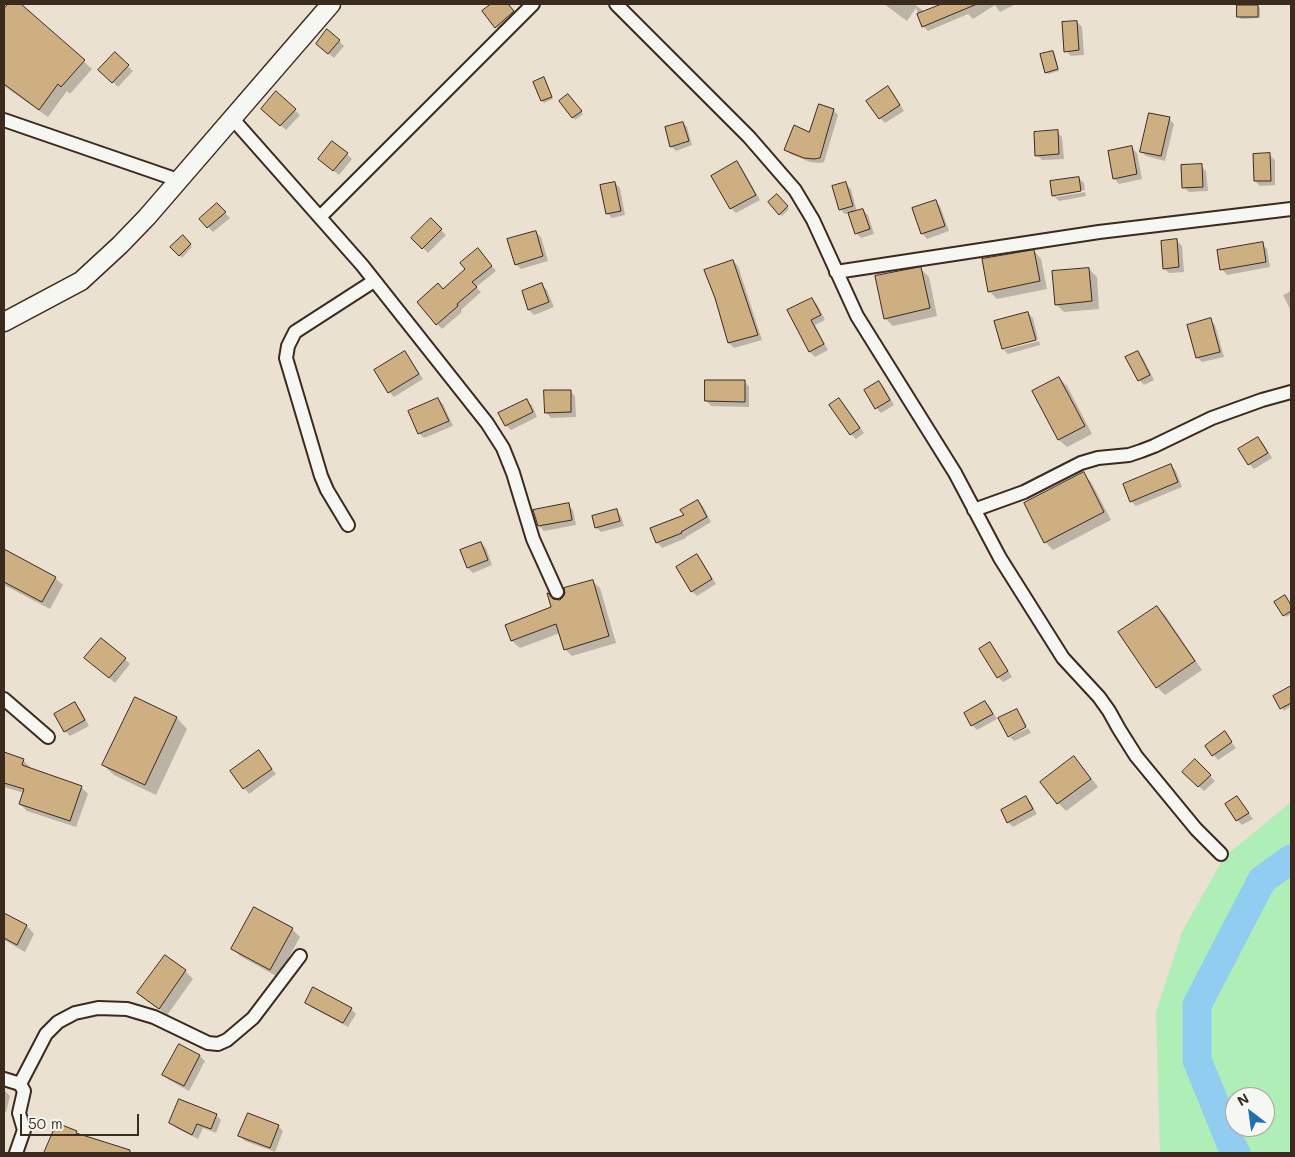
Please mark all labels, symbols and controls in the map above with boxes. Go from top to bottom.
north arrow [1225,1087,1275,1137]
text: N [1233,1089,1252,1110]
scale bar [22,1104,141,1136]
text: 50 m [28,1113,63,1133]

